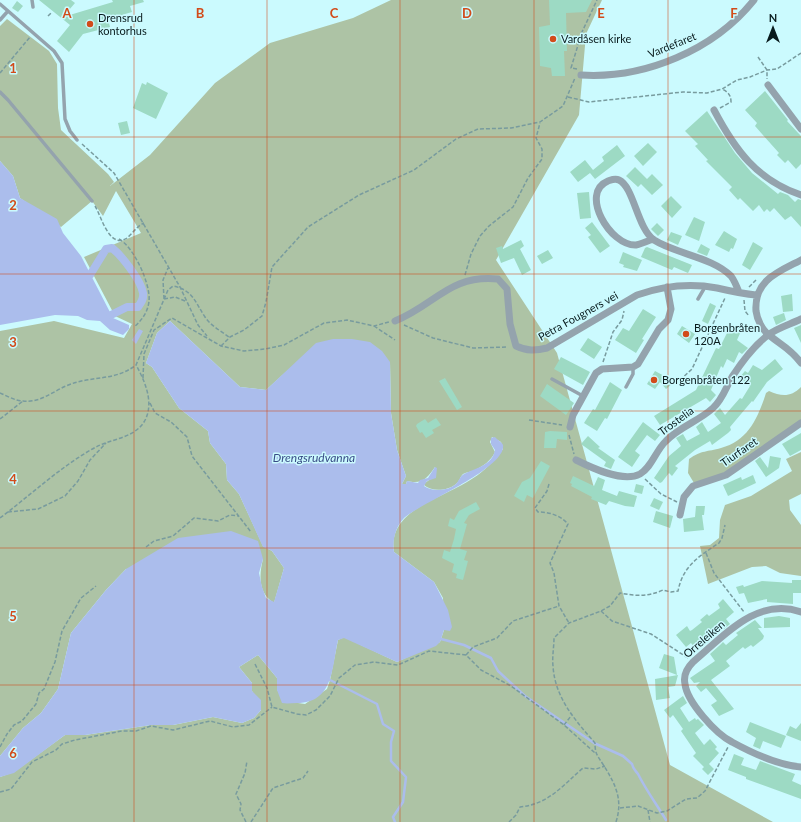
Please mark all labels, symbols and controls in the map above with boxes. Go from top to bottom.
text: A [61,5,72,21]
text: B [196,5,205,21]
text: C [330,5,339,21]
text: D [462,5,472,21]
text: E [597,5,605,21]
text: F [730,5,738,21]
north arrow [753,8,793,48]
place label: Drensrud kontorhus [98,11,147,37]
text: N [769,11,777,24]
marker: Drensrud kontorhus [85,19,95,29]
street label: Vardefaret [646,29,698,60]
place label: Vardåsen kirke [561,32,632,45]
marker: Vardåsen kirke [548,34,558,44]
text: 1 [9,60,17,76]
text: 2 [9,197,17,213]
street label: Petra Fougners vei [536,288,620,343]
place label: Borgenbråten 120A [694,321,760,347]
marker: Borgenbråten 120A [681,329,691,339]
text: 3 [9,334,17,350]
place label: Borgenbråten 122 [662,373,750,386]
marker: Borgenbråten 122 [649,375,659,385]
street label: Trostelia [656,403,696,438]
street label: Tiurfaret [718,434,760,469]
water label: Drengsrudvanna [273,450,355,465]
text: 4 [9,471,17,487]
text: 5 [9,608,17,624]
street label: Orreleiken [680,617,727,660]
text: 6 [9,745,17,761]

